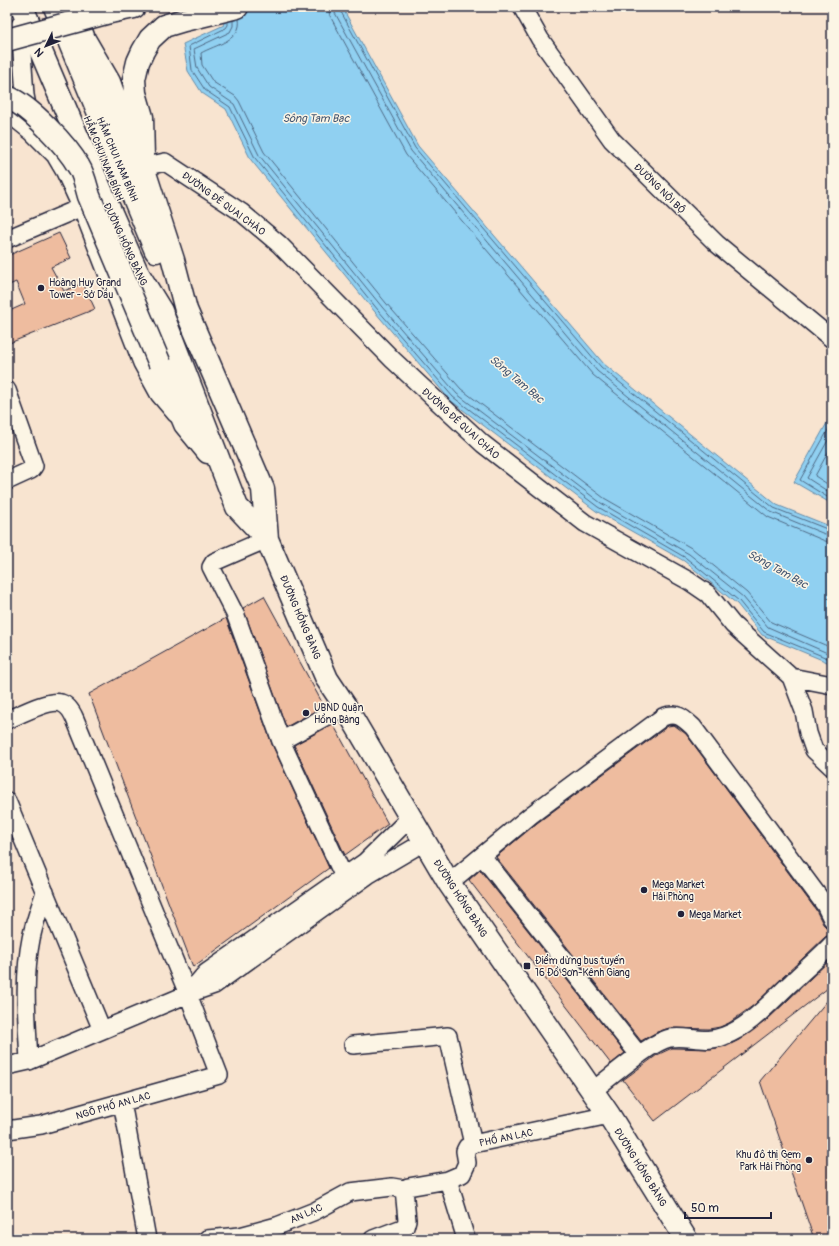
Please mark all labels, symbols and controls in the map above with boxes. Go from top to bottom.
north arrow [26,26,66,66]
text: N [31,45,46,60]
water label: Sông Tam Bạc [283,112,351,125]
street label: HẦM CHUI NAM BÍNH [81,114,127,202]
street label: HẦM CHUI NAM BÍNH [95,115,141,203]
street label: ĐƯỜNG NỘI BỘ [631,160,689,216]
street label: ĐƯỜNG ĐÊ QUAI CHẢO [179,169,268,238]
street label: ĐƯỜNG HỒNG BÀNG [101,200,152,288]
place label: Hoàng Huy Grand Tower - Sở Dầu [49,277,121,301]
marker: Hoàng Huy Grand Tower - Sở Dầu [36,283,46,293]
water label: Sông Tam Bạc [487,353,547,407]
street label: ĐƯỜNG ĐÊ QUAI CHẢO [419,385,502,462]
water label: Sông Tam Bạc [745,548,811,592]
street label: ĐƯỜNG HỒNG BÀNG [277,572,326,662]
place label: UBND Quận Hồng Bàng [314,702,364,726]
marker: UBND Quận Hồng Bàng [301,708,311,718]
street label: ĐƯỜNG HỒNG BÀNG [431,856,492,940]
place label: Mega Market Hải Phòng [652,879,705,903]
marker: Mega Market Hải Phòng [639,885,649,895]
marker: Mega Market [676,909,686,919]
place label: Mega Market [689,909,742,921]
place label: Điểm dừng bus tuyến 16 Đồ Sơn-Kênh Giang [535,954,630,979]
marker: Điểm dừng bus tuyến 16 Đồ Sơn-Kênh Giang [522,961,532,971]
street label: NGÕ PHỐ AN LẠC [74,1087,152,1122]
street label: PHỐ AN LẠC [478,1123,534,1150]
street label: ĐƯỜNG HỒNG BÀNG [611,1124,672,1209]
place label: Khu đô thị Gem Park Hải Phòng [736,1149,801,1173]
marker: Khu đô thị Gem Park Hải Phòng [804,1155,814,1165]
scale bar [685,1194,771,1220]
text: 50 m [691,1201,719,1216]
street label: AN LẠC [288,1202,324,1226]

